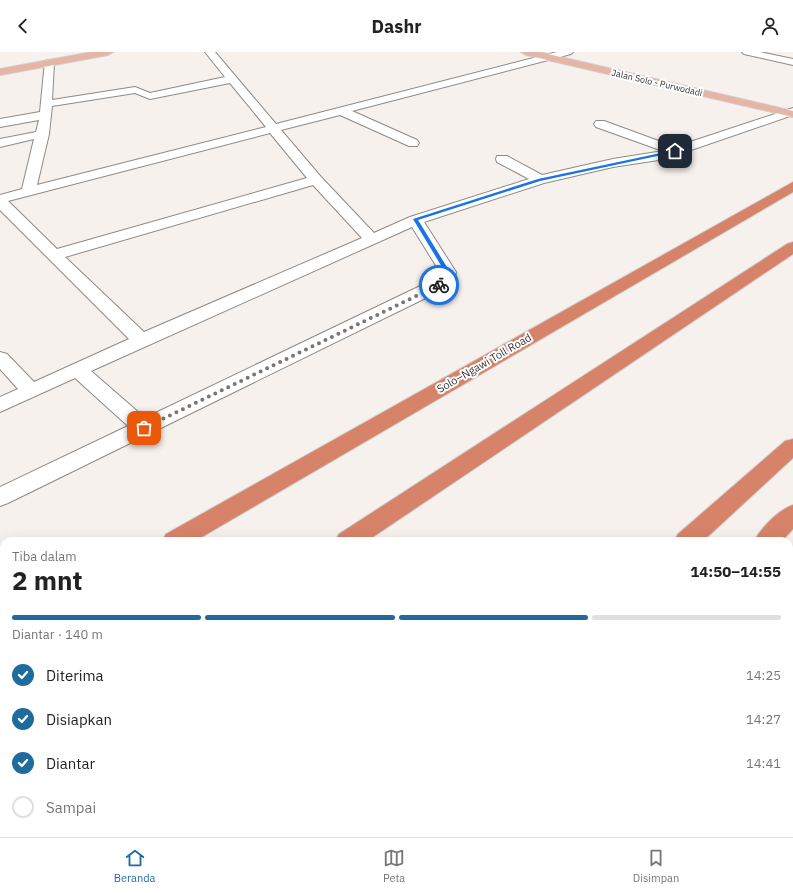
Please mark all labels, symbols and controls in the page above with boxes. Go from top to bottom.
icon: back [12,15,34,37]
text: Dashr [372,15,421,38]
icon: person [759,15,781,37]
street label: Jalan Solo - Purwodadi [611,67,704,98]
pin [658,134,692,168]
icon: home [664,140,686,162]
courier [419,265,459,305]
icon: bike [428,274,450,296]
street label: Solo–Ngawi Toll Road [434,330,534,396]
pin [127,411,161,445]
icon: bag [133,417,155,439]
text: Tiba dalam [12,548,77,565]
text: 14:50–14:55 [690,562,781,581]
text: 2 mnt [12,563,82,597]
text: Diantar · 140 m [12,626,103,643]
icon: check [12,664,34,686]
text: Diterima [46,666,104,685]
text: 14:25 [746,667,781,684]
icon: check [12,708,34,730]
text: Disiapkan [46,710,112,729]
text: 14:27 [746,711,781,728]
icon: check [12,752,34,774]
text: Diantar [46,754,95,773]
text: 14:41 [746,755,781,772]
text: Sampai [46,798,96,817]
tab: Beranda [114,847,155,885]
tab: Peta [383,847,405,885]
tab: Disimpan [633,847,679,885]

